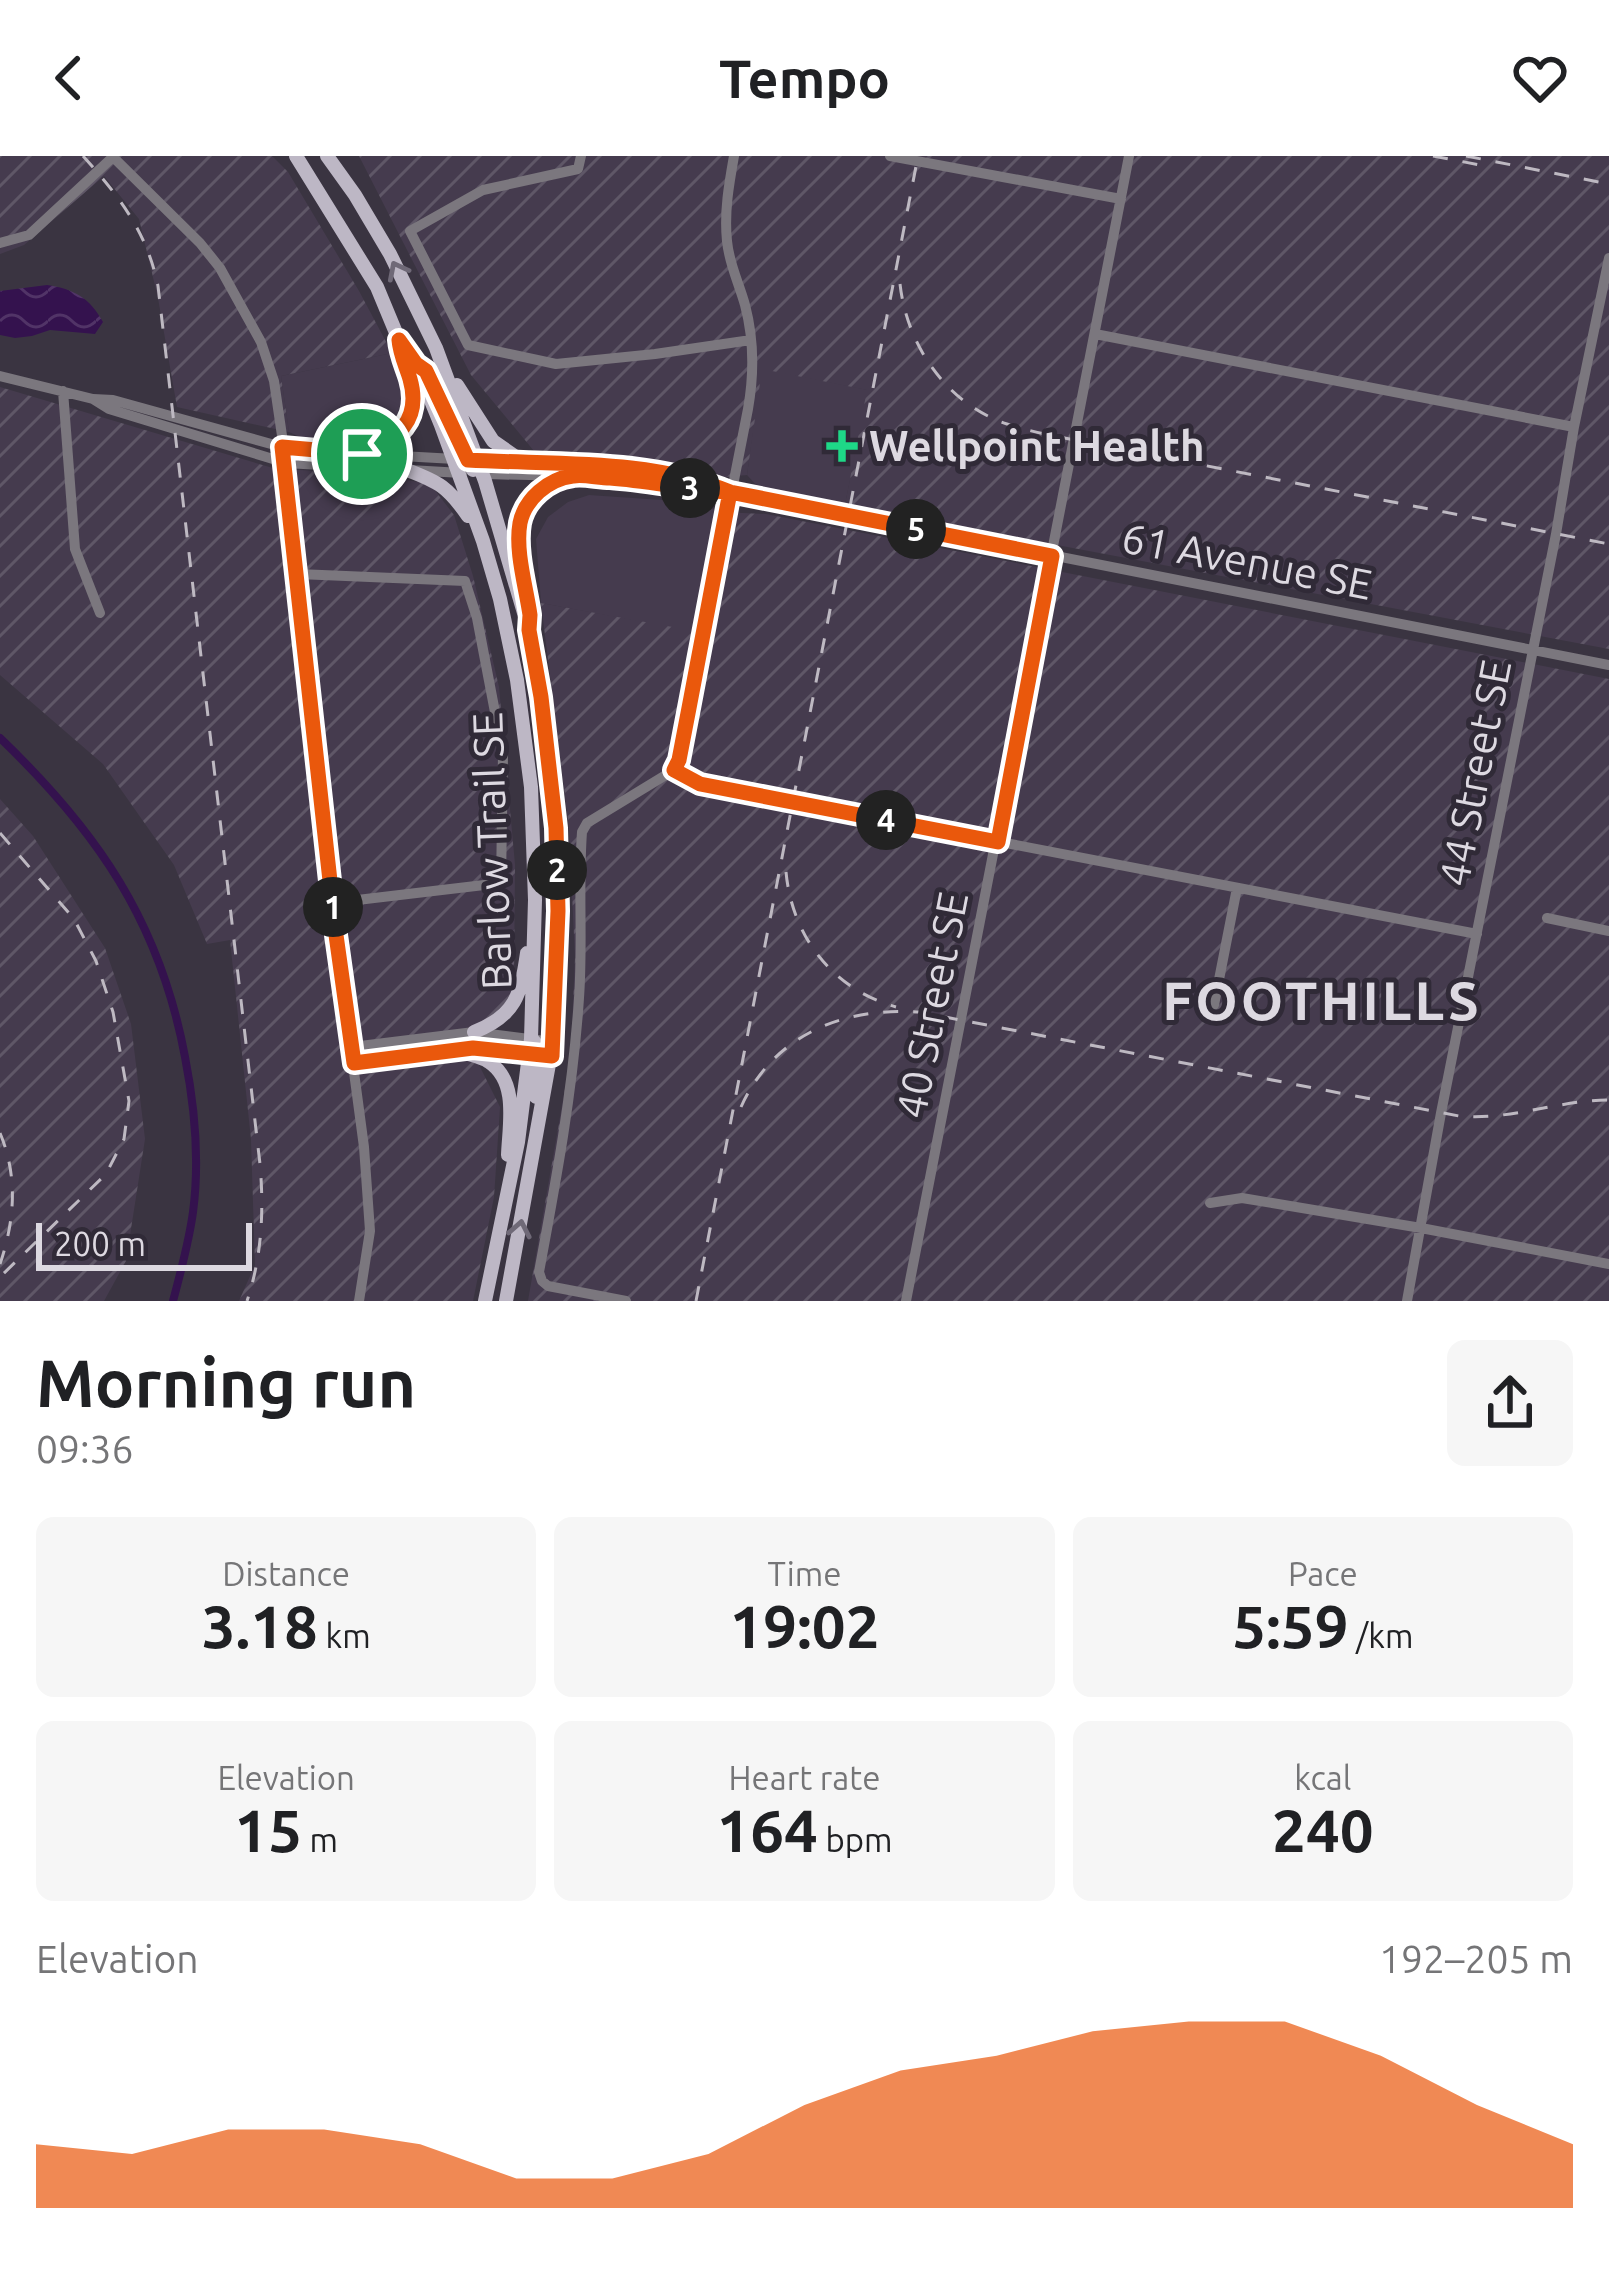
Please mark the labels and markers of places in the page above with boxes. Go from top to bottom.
pin [311,403,413,505]
place label: Wellpoint Health [869,422,1205,469]
marker: Wellpoint Health [826,430,858,462]
pin: 3 [660,458,720,518]
pin: 5 [886,499,946,559]
pin: 4 [856,790,916,850]
pin: 2 [527,840,587,900]
pin: 1 [303,877,363,937]

